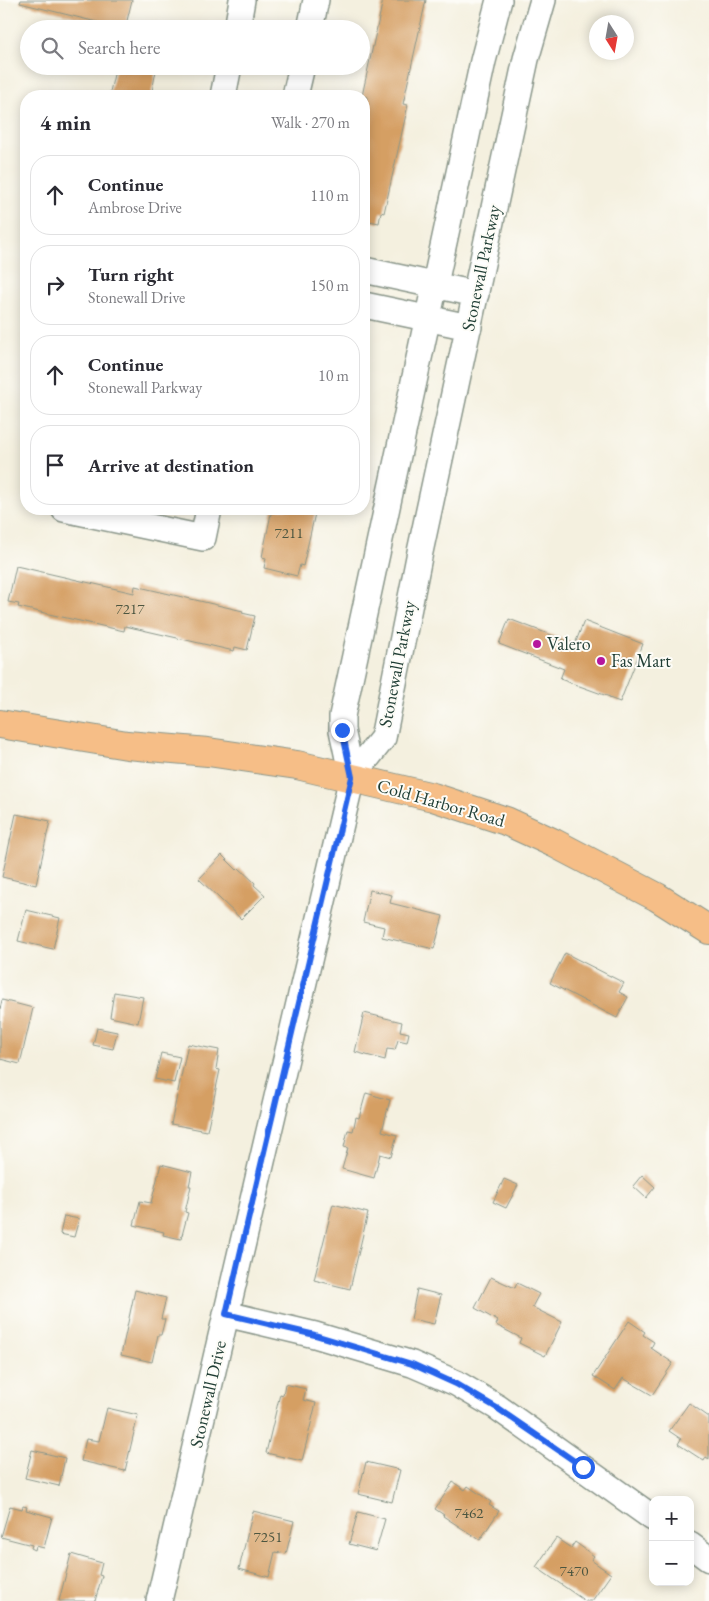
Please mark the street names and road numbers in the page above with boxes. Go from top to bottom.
street label: Stonewall Parkway [456,203,505,333]
street label: Stonewall Parkway [373,599,420,729]
street label: Cold Harbor Road [375,773,508,832]
street label: Stonewall Drive [184,1338,231,1450]

